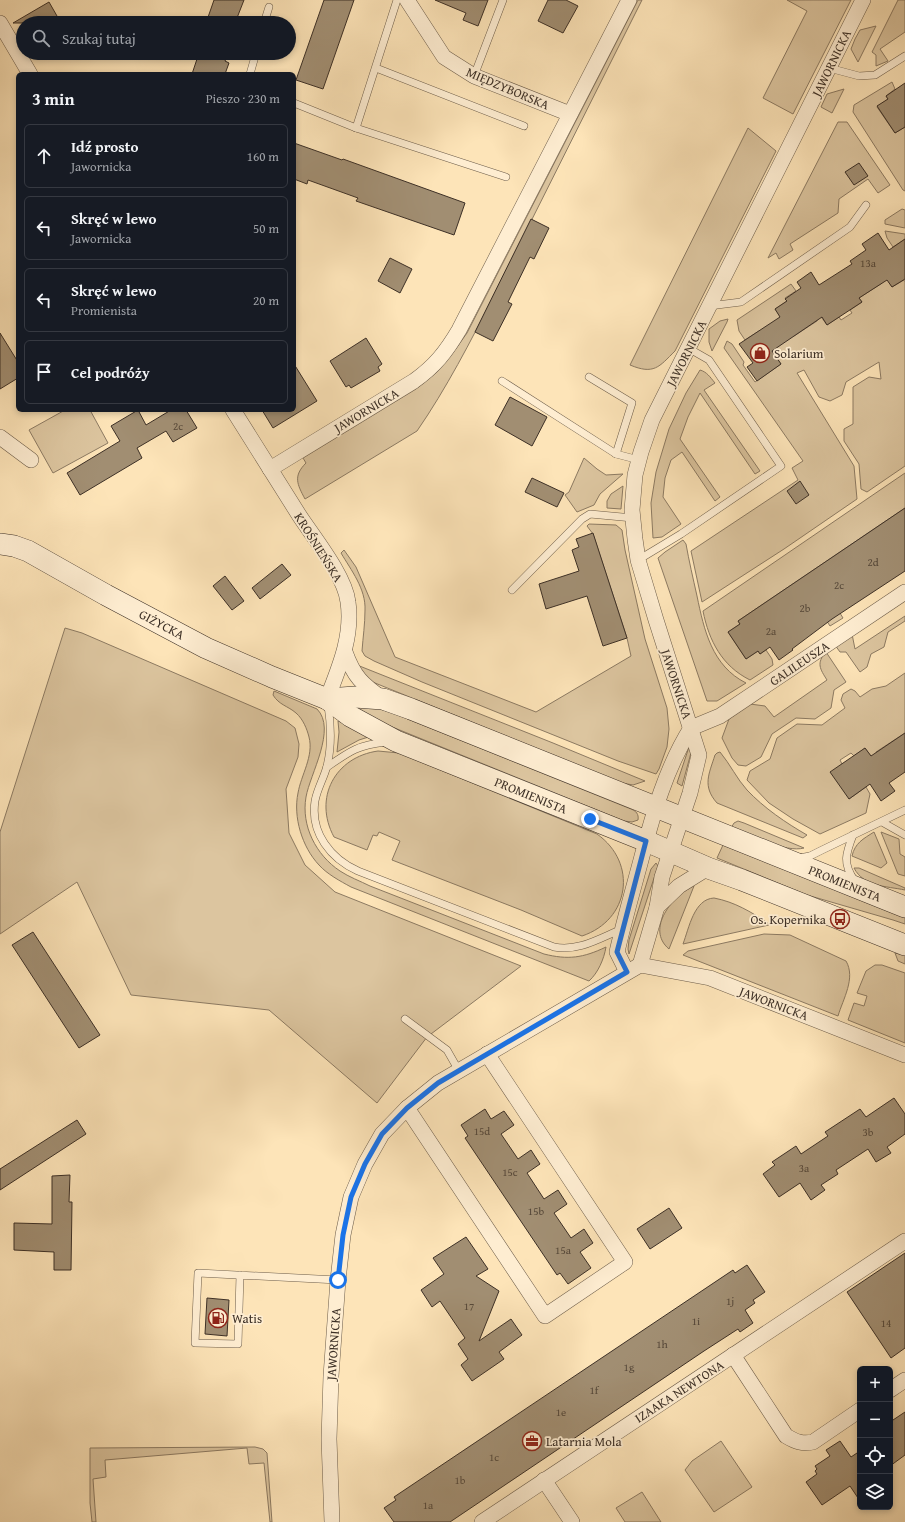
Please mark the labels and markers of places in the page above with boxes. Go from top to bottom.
shop icon: Solarium [749,342,771,364]
place label: Solarium [774,344,824,363]
bus stop icon: Os. Kopernika [829,908,851,930]
place label: Os. Kopernika [750,910,827,929]
fuel station icon: Watis [207,1307,229,1329]
place label: Watis [232,1309,262,1328]
office icon: Latarnia Mola [521,1430,543,1452]
place label: Latarnia Mola [546,1432,622,1451]

